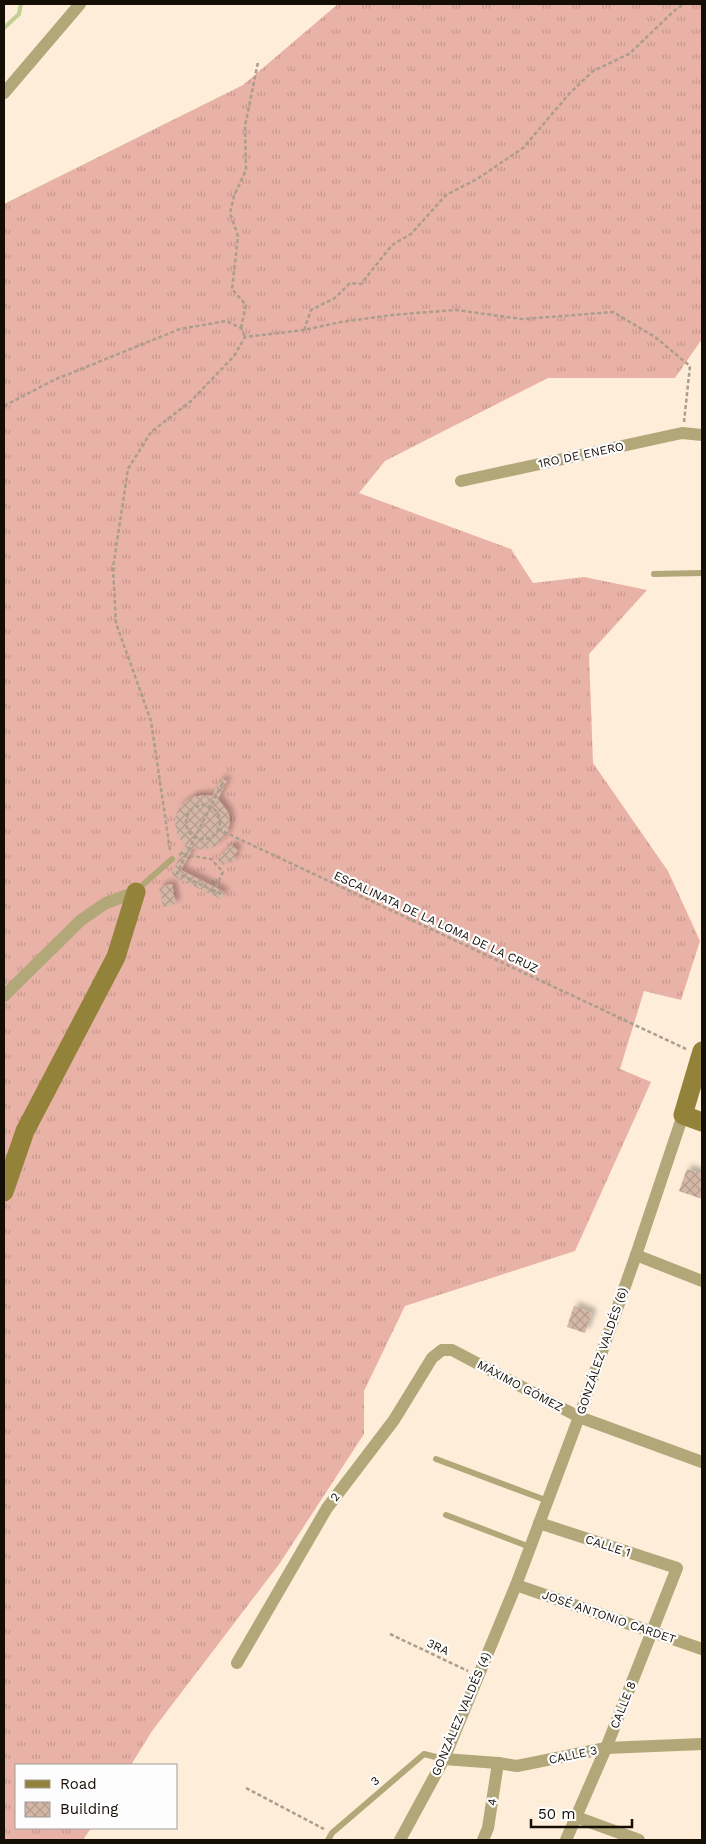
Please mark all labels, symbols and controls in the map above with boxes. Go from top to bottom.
street label: 1RO DE ENERO [537,439,625,471]
street label: ESCALINATA DE LA LOMA DE LA CRUZ [332,868,540,976]
street label: GONZÁLEZ VALDÉS (6) [574,1286,630,1416]
street label: MÁXIMO GÓMEZ [475,1357,565,1415]
street label: 2 [327,1490,343,1504]
street label: CALLE 1 [584,1532,632,1560]
street label: JOSÉ ANTONIO CARDET [540,1588,678,1646]
street label: 3RA [425,1636,451,1658]
street label: GONZÁLEZ VALDÉS (4) [429,1650,493,1778]
street label: CALLE 8 [607,1679,639,1731]
street label: CALLE 3 [547,1743,599,1767]
legend [15,1764,178,1829]
street label: 3 [368,1773,382,1789]
text: Road [60,1775,97,1793]
scale bar [531,1796,632,1828]
street label: 4 [485,1797,499,1807]
text: Building [60,1800,118,1818]
text: 50 m [538,1805,575,1823]

